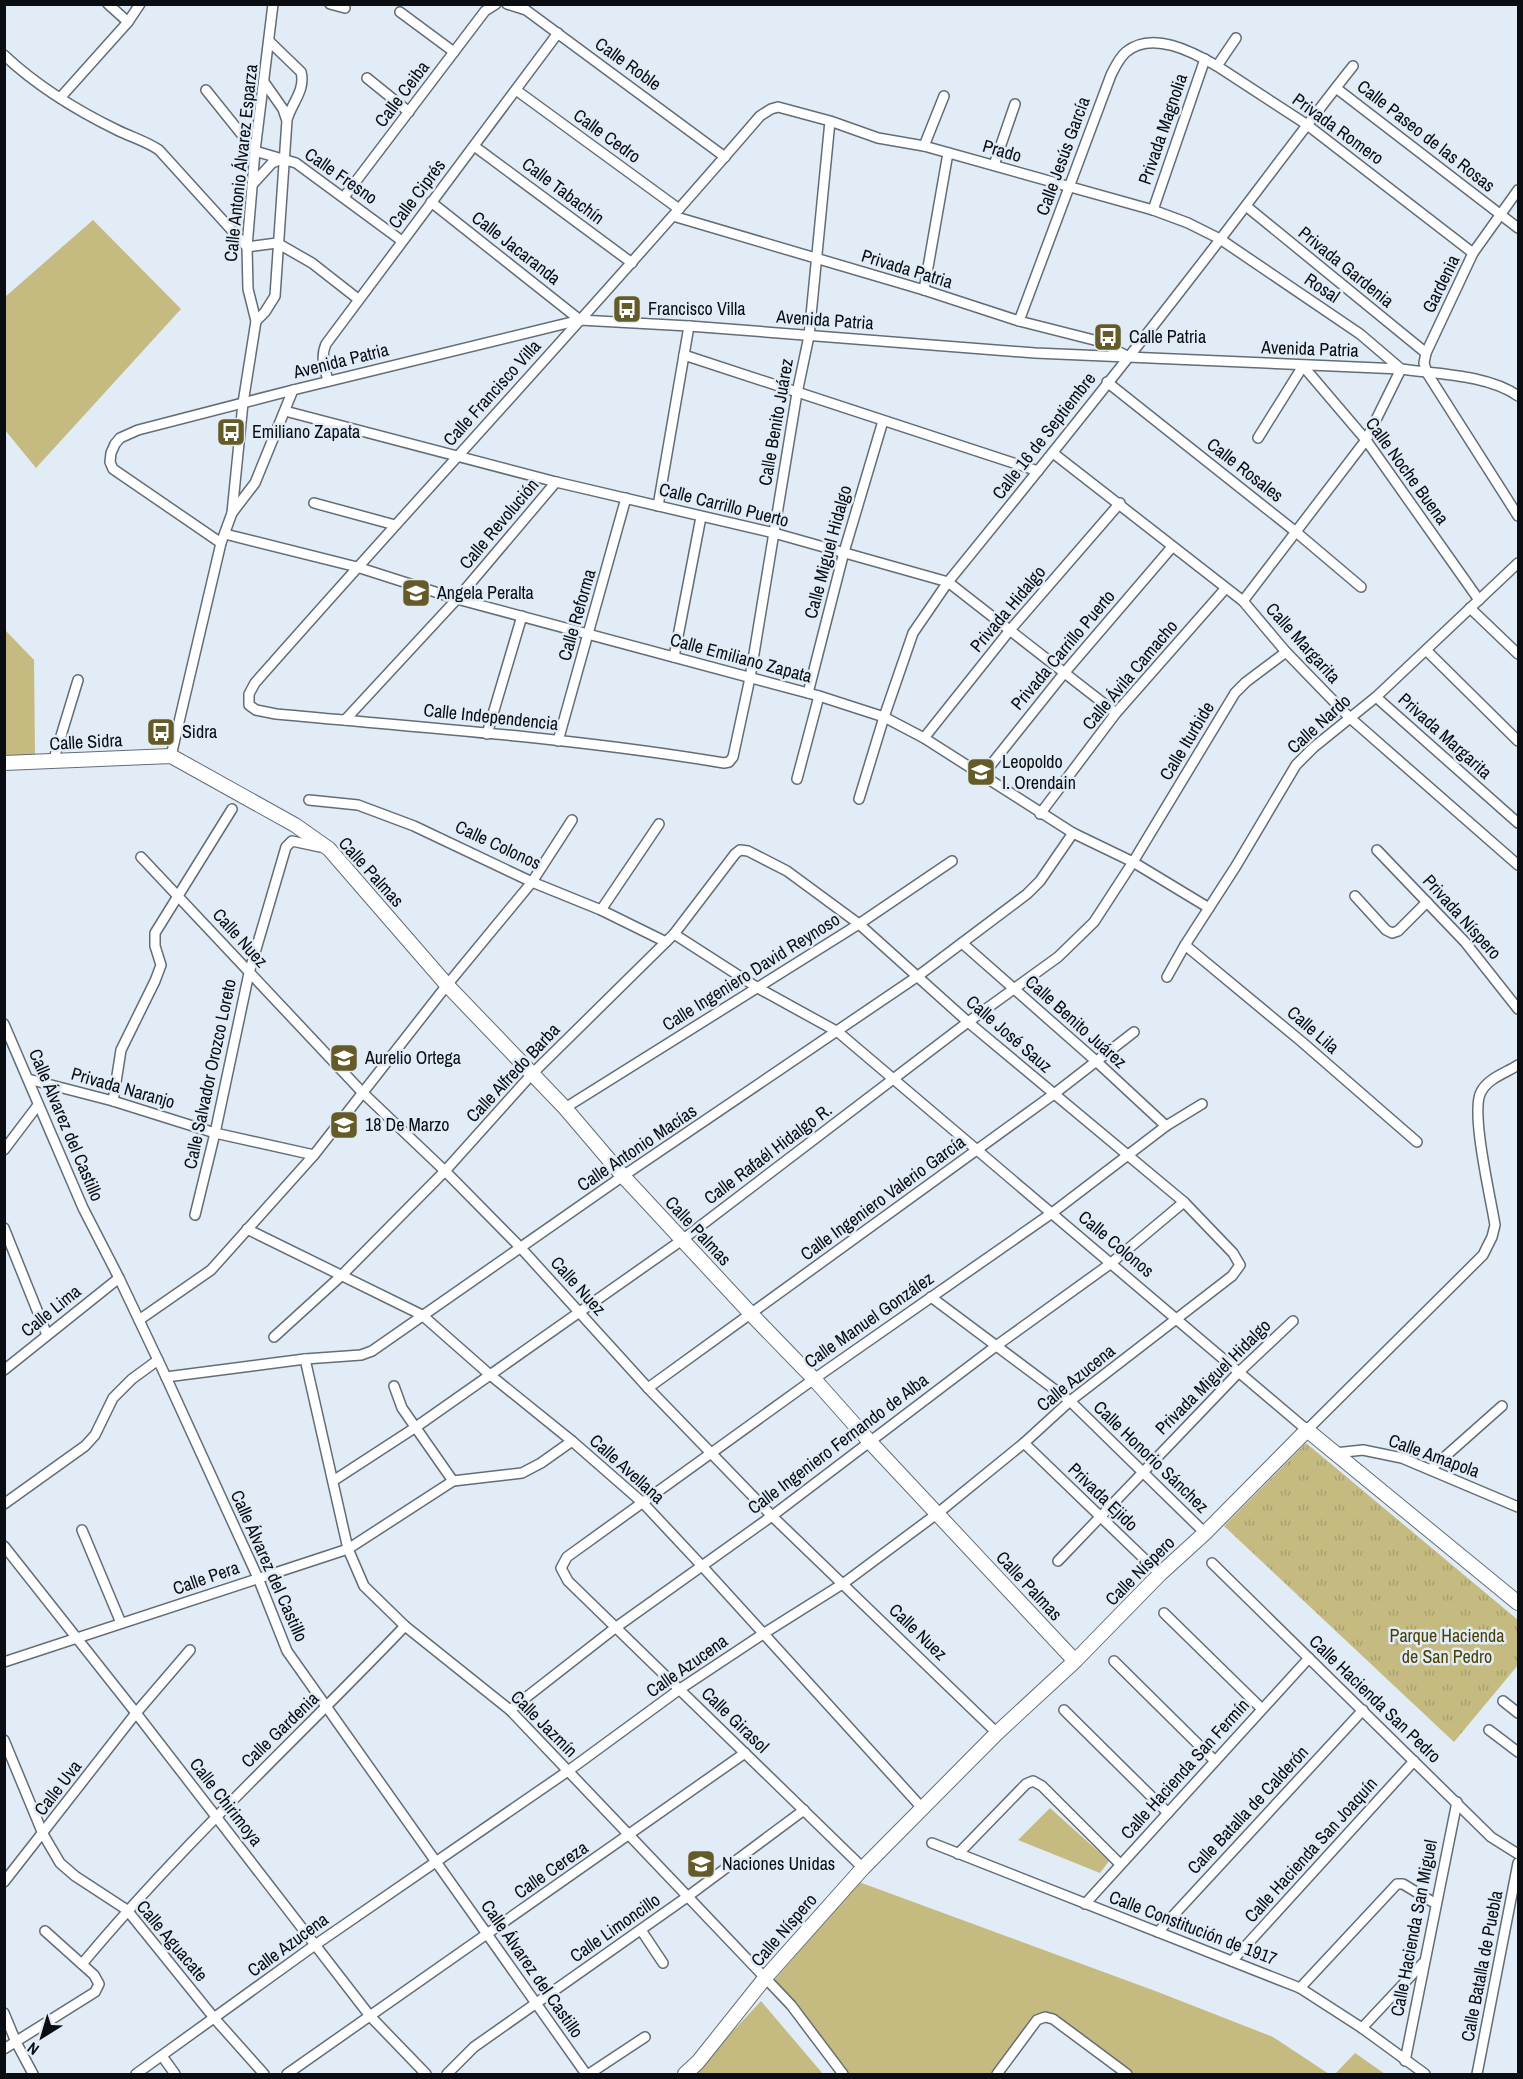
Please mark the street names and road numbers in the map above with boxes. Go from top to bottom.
street label: Calle Roble [590,31,667,96]
street label: Calle Ceiba [368,55,435,132]
street label: Calle Antonio Álvarez Esparza [218,63,263,263]
street label: Privada Magnolia [1132,70,1193,188]
street label: Calle Paseo de las Rosas [1352,74,1501,197]
street label: Privada Romero [1287,87,1389,170]
street label: Calle Jesús García [1029,93,1096,219]
street label: Calle Cedro [568,103,646,169]
street label: Prado [980,133,1025,168]
street label: Calle Fresno [300,141,383,210]
street label: Calle Tabachín [517,151,610,230]
street label: Calle Ciprés [382,154,451,234]
street label: Calle Jacaranda [467,205,566,290]
street label: Privada Gardenia [1293,220,1399,313]
street label: Privada Patria [858,243,956,294]
street label: Gardenia [1416,251,1465,317]
street label: Rosal [1300,267,1345,308]
street label: Avenida Patria [775,304,874,335]
street label: Calle Francisco Villa [437,334,546,451]
street label: Avenida Patria [1260,334,1359,363]
street label: Avenida Patria [290,337,391,385]
street label: Calle Benito Juárez [752,356,799,488]
street label: Calle 16 de Septiembre [986,367,1101,504]
street label: Calle Noche Buena [1360,412,1455,529]
street label: Calle Rosales [1202,432,1289,507]
street label: Calle Revolución [453,473,544,574]
street label: Calle Carrillo Puerto [657,476,792,533]
street label: Calle Miguel Hidalgo [798,482,857,621]
street label: Privada Hidalgo [964,560,1051,657]
street label: Calle Reforma [552,566,602,664]
street label: Privada Carrillo Puerto [1005,584,1120,715]
street label: Calle Margarita [1260,597,1346,689]
street label: Calle Ávila Camacho [1076,614,1183,735]
street label: Calle Emiliano Zapata [667,627,815,688]
street label: Privada Margarita [1393,687,1498,784]
street label: Calle Nardo [1281,688,1356,759]
street label: Calle Independencia [422,697,560,736]
street label: Calle Iturbide [1153,697,1220,785]
street label: Calle Sidra [49,727,123,756]
street label: Calle Colonos [451,814,545,875]
street label: Calle Palmas [333,831,410,912]
street label: Privada Níspero [1417,869,1507,965]
street label: Calle Nuez [207,902,274,973]
street label: Calle Ingeniero David Reynoso [657,907,844,1037]
street label: Calle Benito Juárez [1020,969,1133,1074]
street label: Calle Salvador Orozco Loreto [177,977,242,1171]
street label: Calle José Sauz [961,989,1058,1078]
street label: Calle Lila [1282,1000,1345,1059]
street label: Calle Alfredo Barba [460,1018,565,1128]
street label: Calle Álvarez del Castillo [23,1045,110,1205]
street label: Privada Naranjo [68,1061,178,1114]
street label: Calle Rafaél Hidalgo R. [699,1097,837,1210]
street label: Calle Antonio Macías [572,1098,702,1197]
street label: Calle Ingeniero Valerio García [795,1129,970,1266]
street label: Calle Palmas [660,1190,737,1271]
street label: Calle Colonos [1073,1205,1160,1283]
street label: Calle Nuez [545,1250,612,1321]
street label: Calle Manuel González [799,1266,938,1374]
street label: Calle Lima [15,1279,86,1343]
street label: Privada Miguel Hidalgo [1149,1313,1276,1440]
street label: Calle Azucena [1031,1338,1120,1417]
street label: Calle Ingeniero Fernando de Alba [742,1367,933,1520]
street label: Calle Honorio Sánchez [1088,1395,1215,1518]
street label: Calle Avellana [584,1428,670,1509]
street label: Calle Amapola [1385,1428,1483,1484]
street label: Privada Ejido [1063,1457,1144,1536]
street label: Calle Álvarez del Castillo [225,1486,314,1645]
street label: Calle Níspero [1099,1530,1180,1611]
street label: Calle Palmas [991,1545,1068,1626]
street label: Calle Pera [169,1554,242,1601]
street label: Calle Nuez [884,1598,953,1666]
street label: Calle Azucena [641,1628,733,1703]
street label: Calle Hacienda San Pedro [1304,1629,1447,1768]
street label: Calle Girasol [696,1681,775,1758]
street label: Calle Jazmín [505,1685,583,1763]
street label: Calle Gardenia [235,1686,324,1773]
street label: Calle Hacienda San Fermín [1115,1693,1255,1844]
street label: Calle Batalla de Calderón [1181,1740,1314,1879]
street label: Calle Chirimoya [184,1752,269,1851]
street label: Calle Uva [28,1755,87,1821]
street label: Calle Hacienda San Joaquín [1238,1771,1383,1928]
street label: Calle Cereza [509,1835,593,1904]
street label: Calle Hacienda San Miguel [1384,1837,1443,2018]
street label: Calle Constitución de 1917 [1106,1884,1281,1971]
street label: Calle Limoncillo [565,1887,665,1968]
street label: Calle Níspero [745,1888,822,1972]
street label: Calle Batalla de Puebla [1455,1888,1508,2044]
street label: Calle Aguacate [131,1895,214,1987]
street label: Calle Álvarez del Castillo [475,1895,589,2043]
street label: Calle Azucena [242,1907,333,1982]

